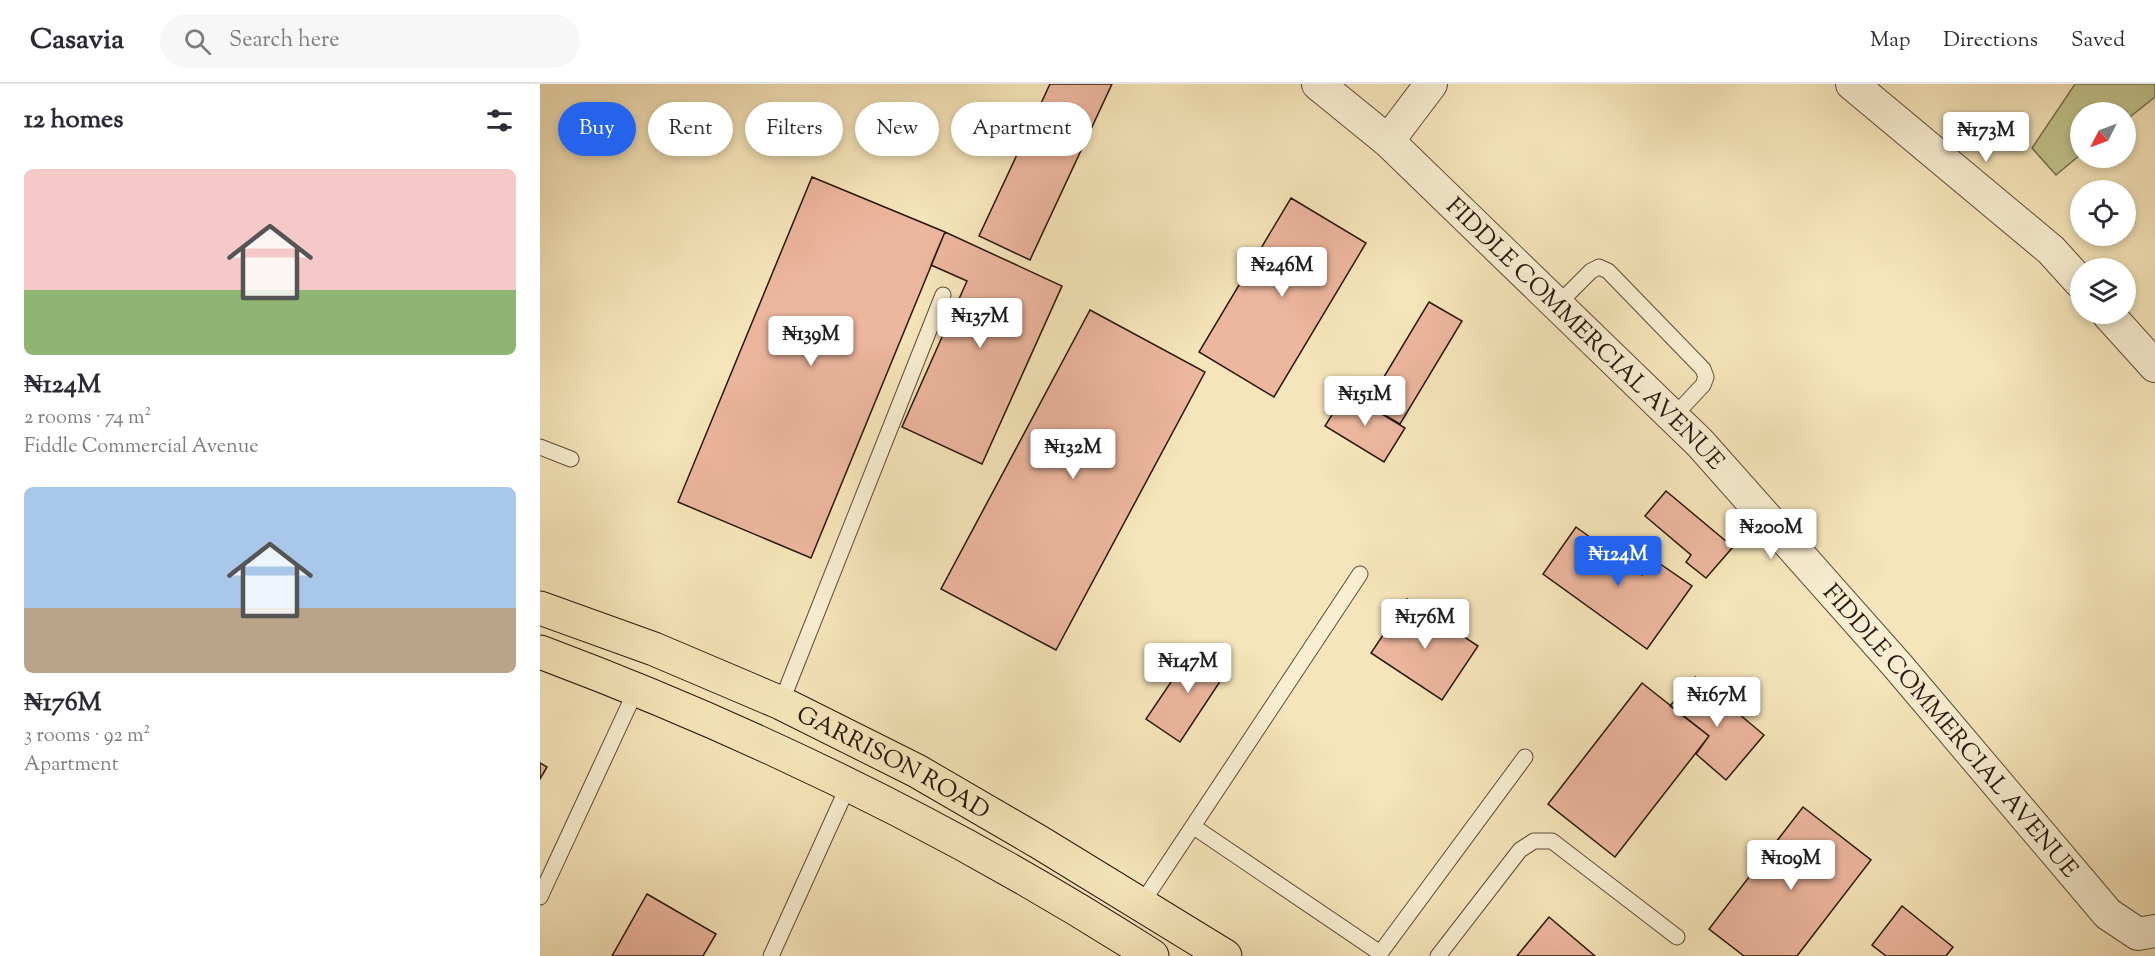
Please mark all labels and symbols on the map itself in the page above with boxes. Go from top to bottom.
north arrow [2070,102,2136,168]
pin: ₦173M [1944,112,2028,163]
street label: FIDDLE COMMERCIAL AVENUE [1437,191,1732,479]
pin: ₦246M [1240,247,1324,298]
pin: ₦137M [938,298,1022,349]
pin: ₦139M [769,316,853,367]
pin: ₦151M [1323,376,1407,427]
pin: ₦132M [1031,429,1115,480]
pin: ₦200M [1729,509,1813,560]
pin: ₦124M [1576,536,1660,587]
street label: FIDDLE COMMERCIAL AVENUE [1814,577,2086,886]
pin: ₦176M [1383,599,1467,650]
pin: ₦147M [1146,643,1230,694]
pin: ₦167M [1675,677,1759,728]
street label: GARRISON ROAD [790,698,995,829]
pin: ₦109M [1749,840,1833,891]

